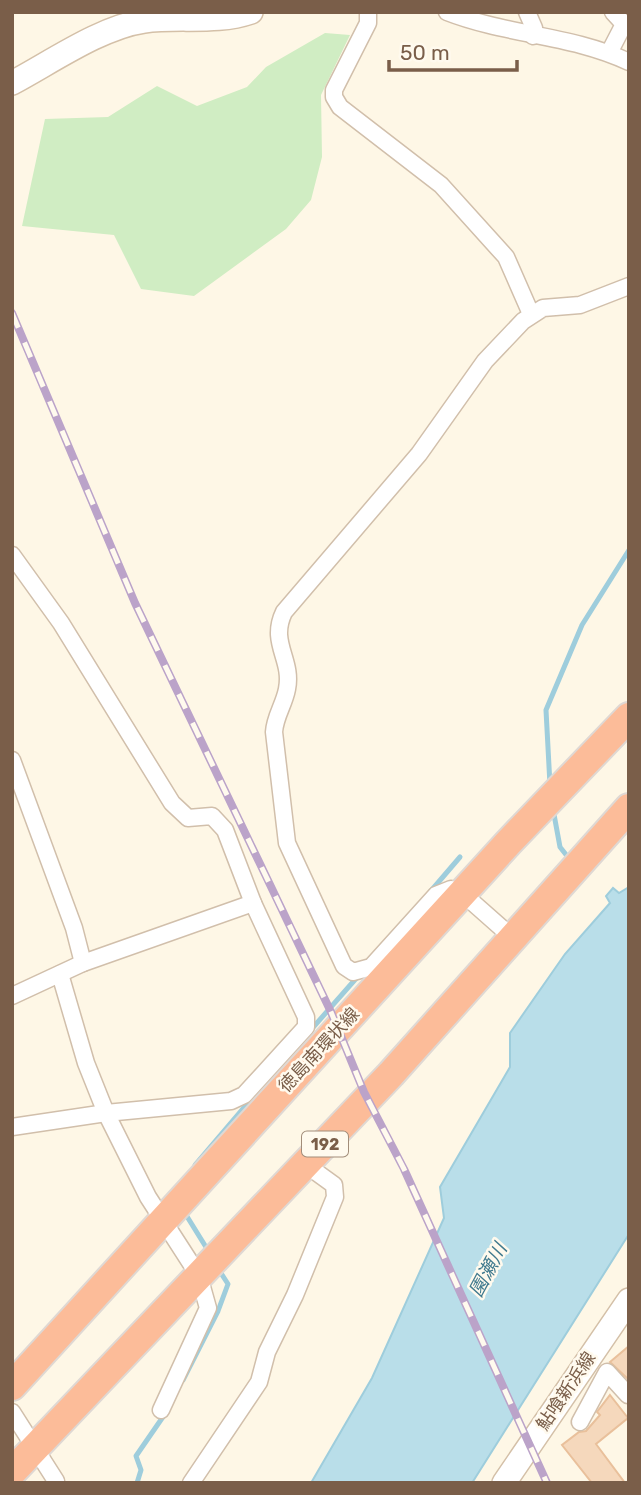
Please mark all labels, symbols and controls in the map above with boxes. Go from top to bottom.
scale bar [389,28,517,72]
text: 50 m [400,40,450,65]
street label: 徳島南環状線 [274,1003,364,1097]
road number: 192 [302,1132,348,1156]
water label: 園瀬川 [464,1238,512,1301]
street label: 鮎喰新浜線 [532,1348,600,1434]

